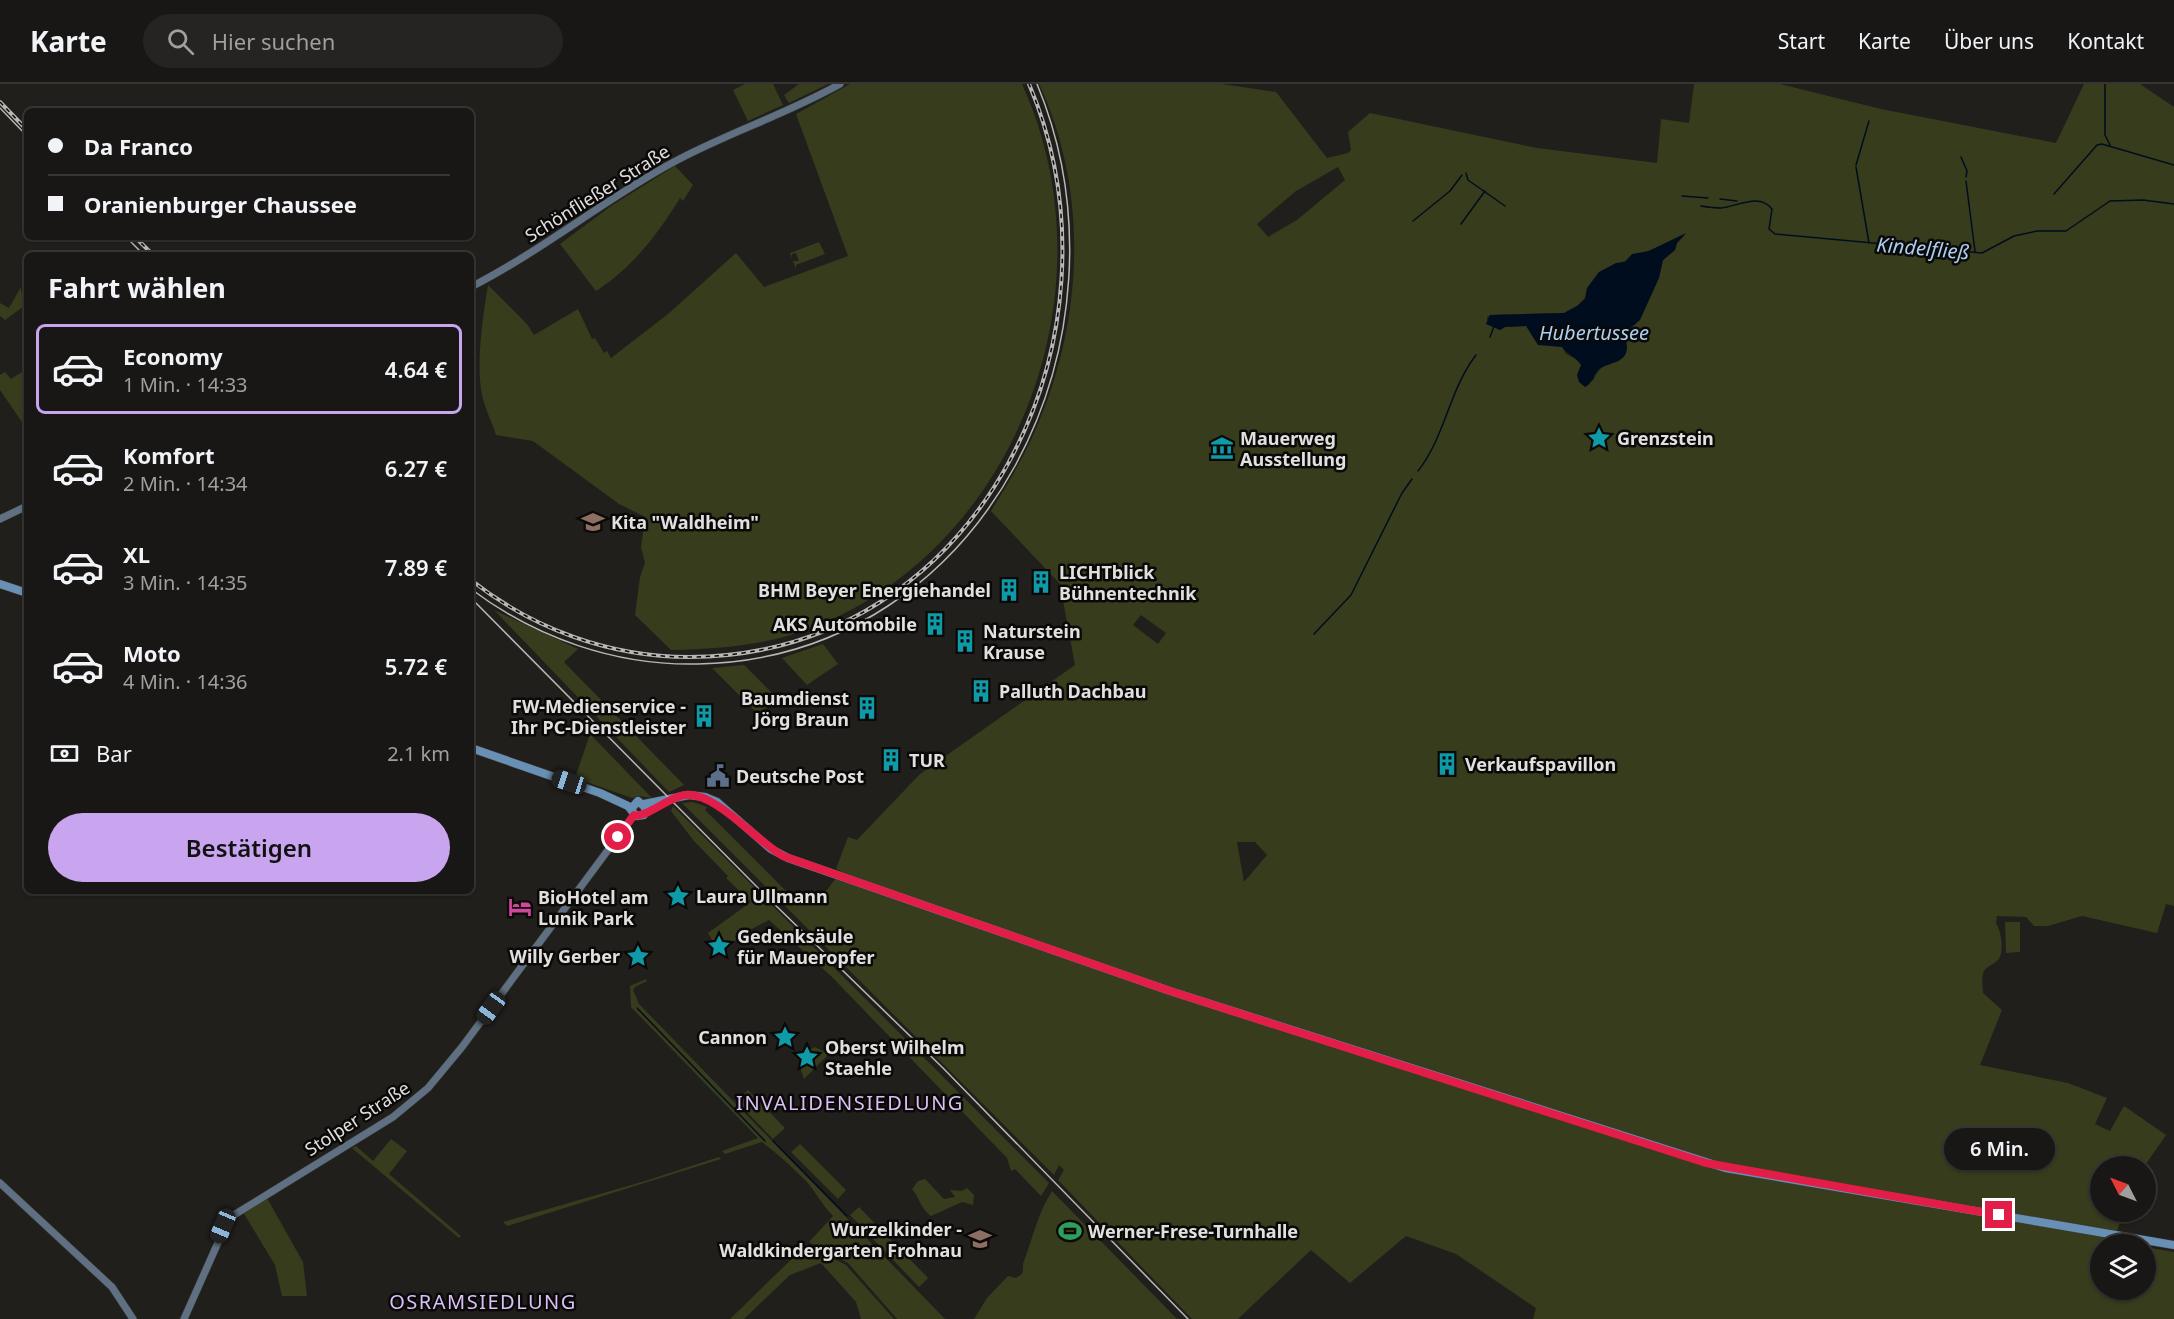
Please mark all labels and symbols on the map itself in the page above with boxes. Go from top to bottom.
street label: Schönfließer Straße [520,139,674,247]
water label: Kindelfließ [1875,230,1971,266]
water label: Hubertussee [1539,319,1649,346]
place icon: Grenzstein [1586,425,1612,451]
place label: Mauerweg Ausstellung [1240,426,1346,471]
place label: Grenzstein [1617,426,1714,450]
museum icon: Mauerweg Ausstellung [1209,435,1235,461]
school or university icon: Kita "Waldheim" [580,509,606,535]
place label: Kita "Waldheim" [611,510,759,534]
place label: LICHTblick Bühnentechnik [1059,560,1197,605]
building icon: LICHTblick Bühnentechnik [1028,569,1054,595]
building icon: BHM Beyer Energiehandel [996,577,1022,603]
place label: BHM Beyer Energiehandel [758,578,991,602]
building icon: AKS Automobile [922,611,948,637]
place label: AKS Automobile [773,612,917,636]
place label: Naturstein Krause [983,619,1081,664]
building icon: Naturstein Krause [952,628,978,654]
building icon: Palluth Dachbau [968,678,994,704]
place label: Palluth Dachbau [999,679,1146,703]
place label: Baumdienst Jörg Braun [741,686,849,731]
place label: FW-Medienservice - Ihr PC-Dienstleister [511,694,686,739]
building icon: Baumdienst Jörg Braun [854,695,880,721]
building icon: FW-Medienservice - Ihr PC-Dienstleister [691,703,717,729]
building icon: TUR [878,747,904,773]
place label: TUR [909,748,945,772]
building icon: Verkaufspavillon [1434,751,1460,777]
place label: Verkaufspavillon [1465,752,1616,776]
public building icon: Deutsche Post [705,763,731,789]
place label: Deutsche Post [736,764,864,788]
car [549,768,589,796]
route start [604,823,631,850]
place icon: Laura Ullmann [665,883,691,909]
place label: Laura Ullmann [696,884,828,908]
place label: BioHotel am Lunik Park [538,885,649,930]
hotel icon: BioHotel am Lunik Park [507,894,533,920]
place label: Gedenksäule für Maueropfer [737,924,875,969]
place icon: Gedenksäule für Maueropfer [706,933,732,959]
place icon: Willy Gerber [625,943,651,969]
place label: Willy Gerber [510,944,620,968]
car [473,988,509,1028]
place icon: Cannon [772,1024,798,1050]
place label: Cannon [698,1025,767,1049]
place label: Oberst Wilhelm Staehle [825,1035,964,1080]
place icon: Oberst Wilhelm Staehle [794,1044,820,1070]
street label: Stolper Straße [300,1075,414,1161]
district label: INVALIDENSIEDLUNG [736,1089,964,1116]
callout: 6 Min. [1944,1128,2054,1170]
north arrow [2090,1156,2156,1222]
route end [1985,1201,2012,1228]
car [208,1206,238,1246]
place label: Wurzelkinder - Waldkindergarten Frohnau [719,1217,962,1262]
sports icon: Werner-Frese-Turnhalle [1057,1218,1083,1244]
place label: Werner-Frese-Turnhalle [1088,1219,1298,1243]
school or university icon: Wurzelkinder - Waldkindergarten Frohnau [967,1226,993,1252]
district label: OSRAMSIEDLUNG [389,1288,577,1315]

